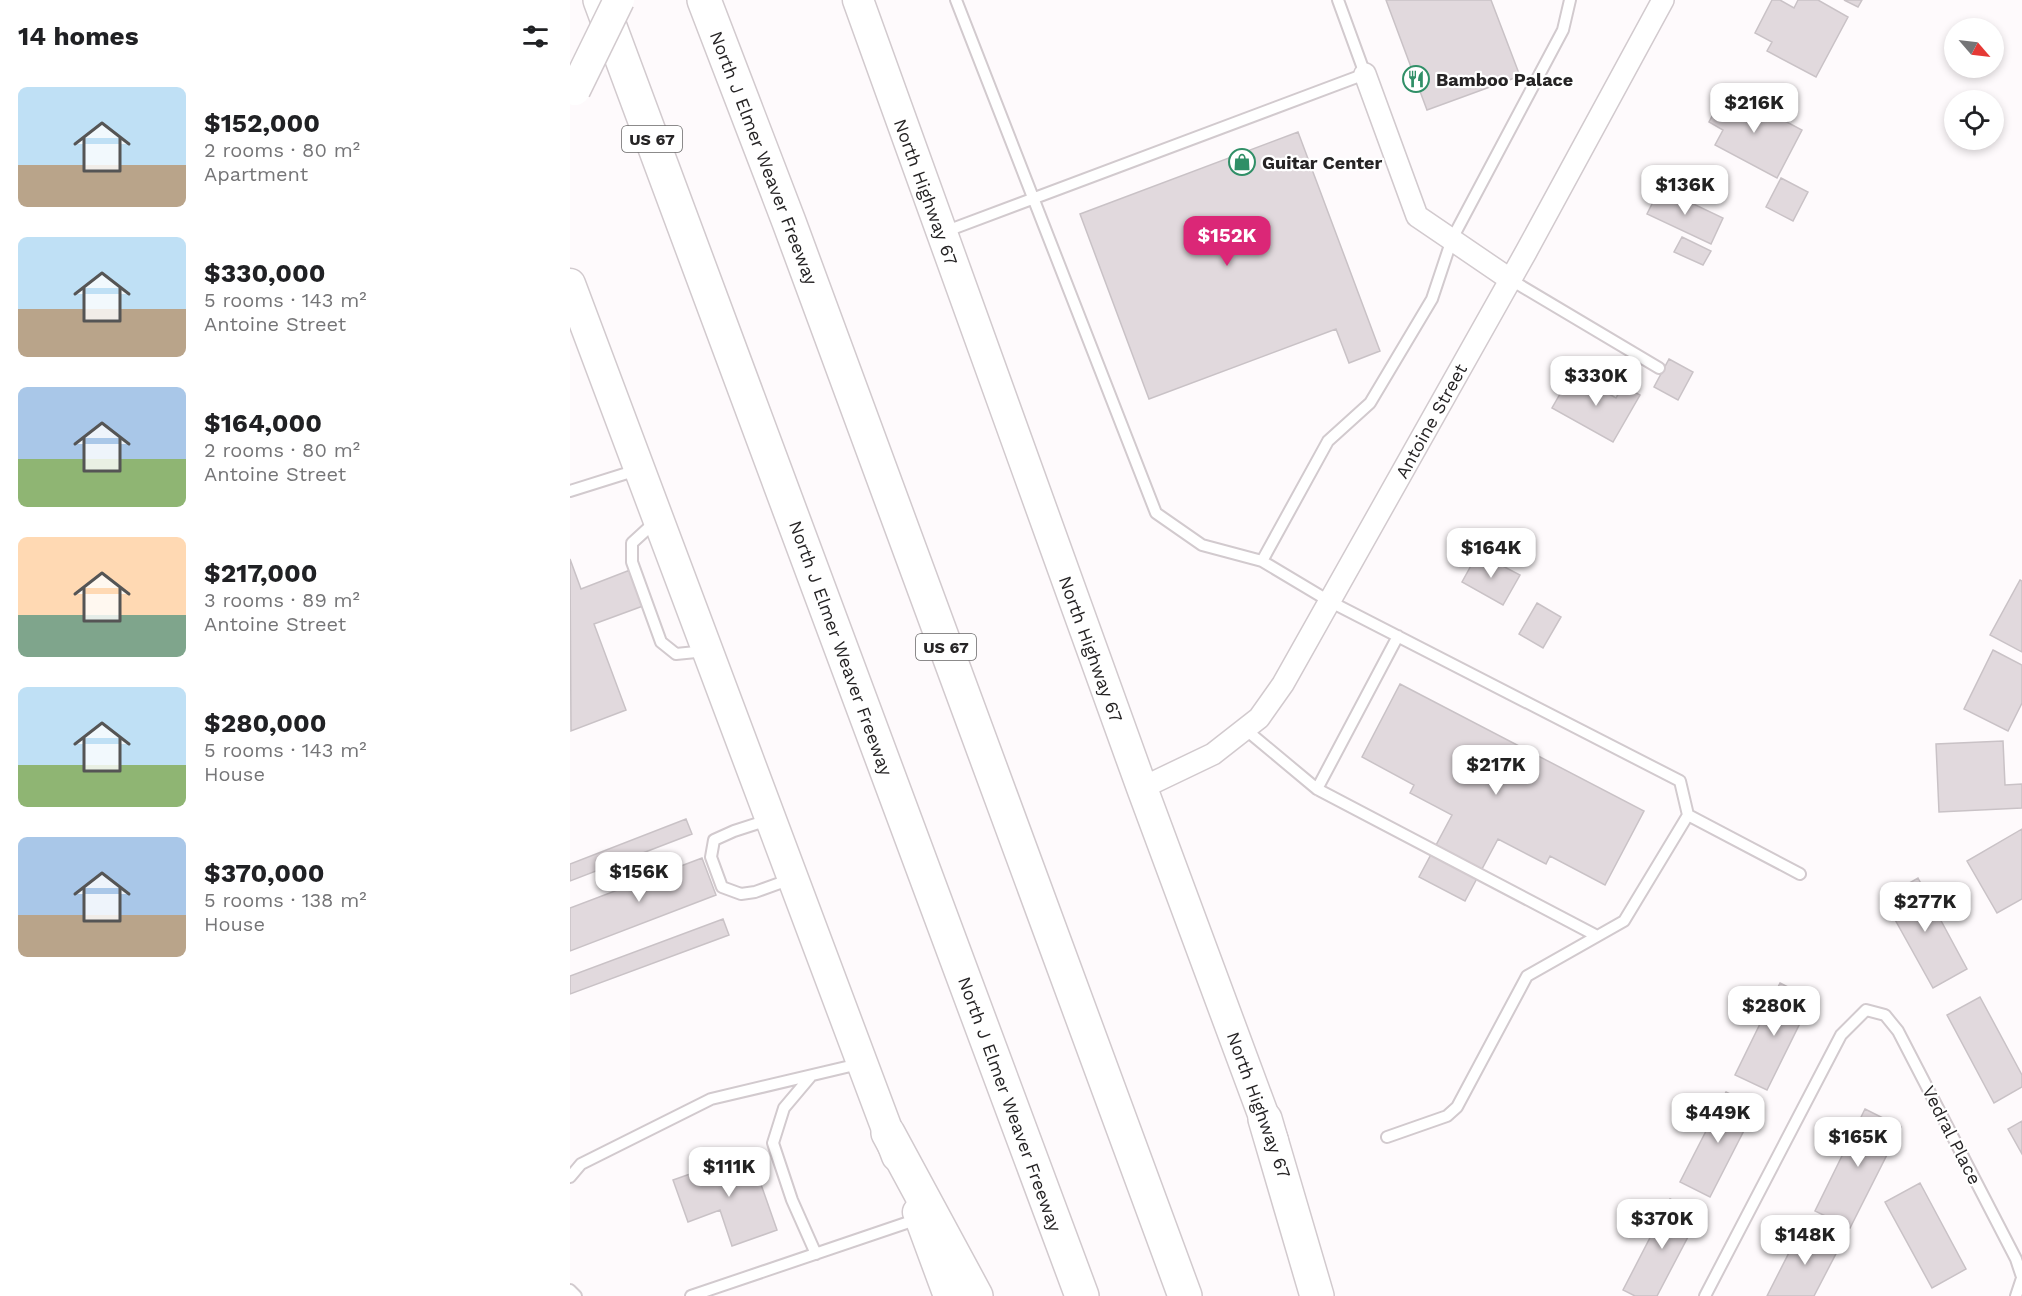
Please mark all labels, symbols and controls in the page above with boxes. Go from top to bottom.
north arrow [1944,18,2004,78]
map controls [1944,18,2004,150]
icon: filters [519,20,552,53]
text: 14 homes [18,21,139,51]
street label: North J Elmer Weaver Freeway [706,28,822,288]
restaurant icon: Bamboo Palace [1401,64,1431,94]
place label: Bamboo Palace [1436,69,1573,90]
pin: $216K [1712,83,1796,134]
text: $216K [1724,90,1784,114]
button: locate [1944,90,2004,150]
text: $152,000 [204,108,320,138]
icon: home [66,111,138,183]
street label: North Highway 67 [890,116,962,268]
road number: US 67 [622,126,682,152]
text: 2 rooms · 80 m² [204,138,360,162]
shop icon: Guitar Center [1227,147,1257,177]
place label: Guitar Center [1262,152,1383,173]
text: Apartment [204,162,308,186]
pin: $136K [1643,165,1727,216]
text: $136K [1655,172,1715,196]
pin: $152K [1185,216,1269,267]
text: $152K [1198,223,1256,247]
text: $330,000 [204,258,326,288]
icon: home [66,261,138,333]
text: 5 rooms · 143 m² [204,288,367,312]
text: Antoine Street [204,312,346,336]
pin: $330K [1554,356,1638,407]
street label: Antoine Street [1391,360,1471,482]
text: $330K [1564,363,1628,387]
text: $164,000 [204,408,322,438]
icon: home [66,411,138,483]
text: 2 rooms · 80 m² [204,438,360,462]
text: Antoine Street [204,462,346,486]
street label: North J Elmer Weaver Freeway [785,518,897,779]
pin: $164K [1449,528,1533,579]
text: $164K [1461,535,1521,559]
text: $217,000 [204,558,318,588]
icon: home [66,561,138,633]
street label: North Highway 67 [1055,573,1127,725]
text: 3 rooms · 89 m² [204,588,360,612]
text: Antoine Street [204,612,346,636]
road number: US 67 [916,634,976,660]
text: $280,000 [204,708,326,738]
icon: home [66,711,138,783]
text: 5 rooms · 143 m² [204,738,367,762]
pin: $217K [1454,745,1538,796]
text: $217K [1466,752,1526,776]
text: House [204,762,265,786]
pin: $156K [597,852,681,903]
text: $370,000 [204,858,325,888]
text: $156K [609,859,669,883]
icon: home [66,861,138,933]
pin: $277K [1883,882,1967,933]
text: 5 rooms · 138 m² [204,888,367,912]
text: $277K [1894,889,1956,913]
text: House [204,912,265,936]
street label: North J Elmer Weaver Freeway [954,974,1066,1235]
pin: $280K [1732,986,1816,1037]
text: $280K [1742,993,1806,1017]
street label: North Highway 67 [1223,1029,1295,1181]
street label: Vedral Place [1918,1082,1986,1188]
pin: $449K [1676,1093,1760,1144]
text: $449K [1686,1100,1750,1124]
pin: $165K [1816,1117,1900,1168]
text: $165K [1828,1124,1888,1148]
pin: $111K [687,1147,771,1198]
text: $111K [703,1154,755,1178]
pin: $370K [1620,1199,1704,1250]
text: $370K [1631,1206,1693,1230]
pin: $148K [1763,1215,1847,1266]
text: $148K [1775,1222,1835,1246]

